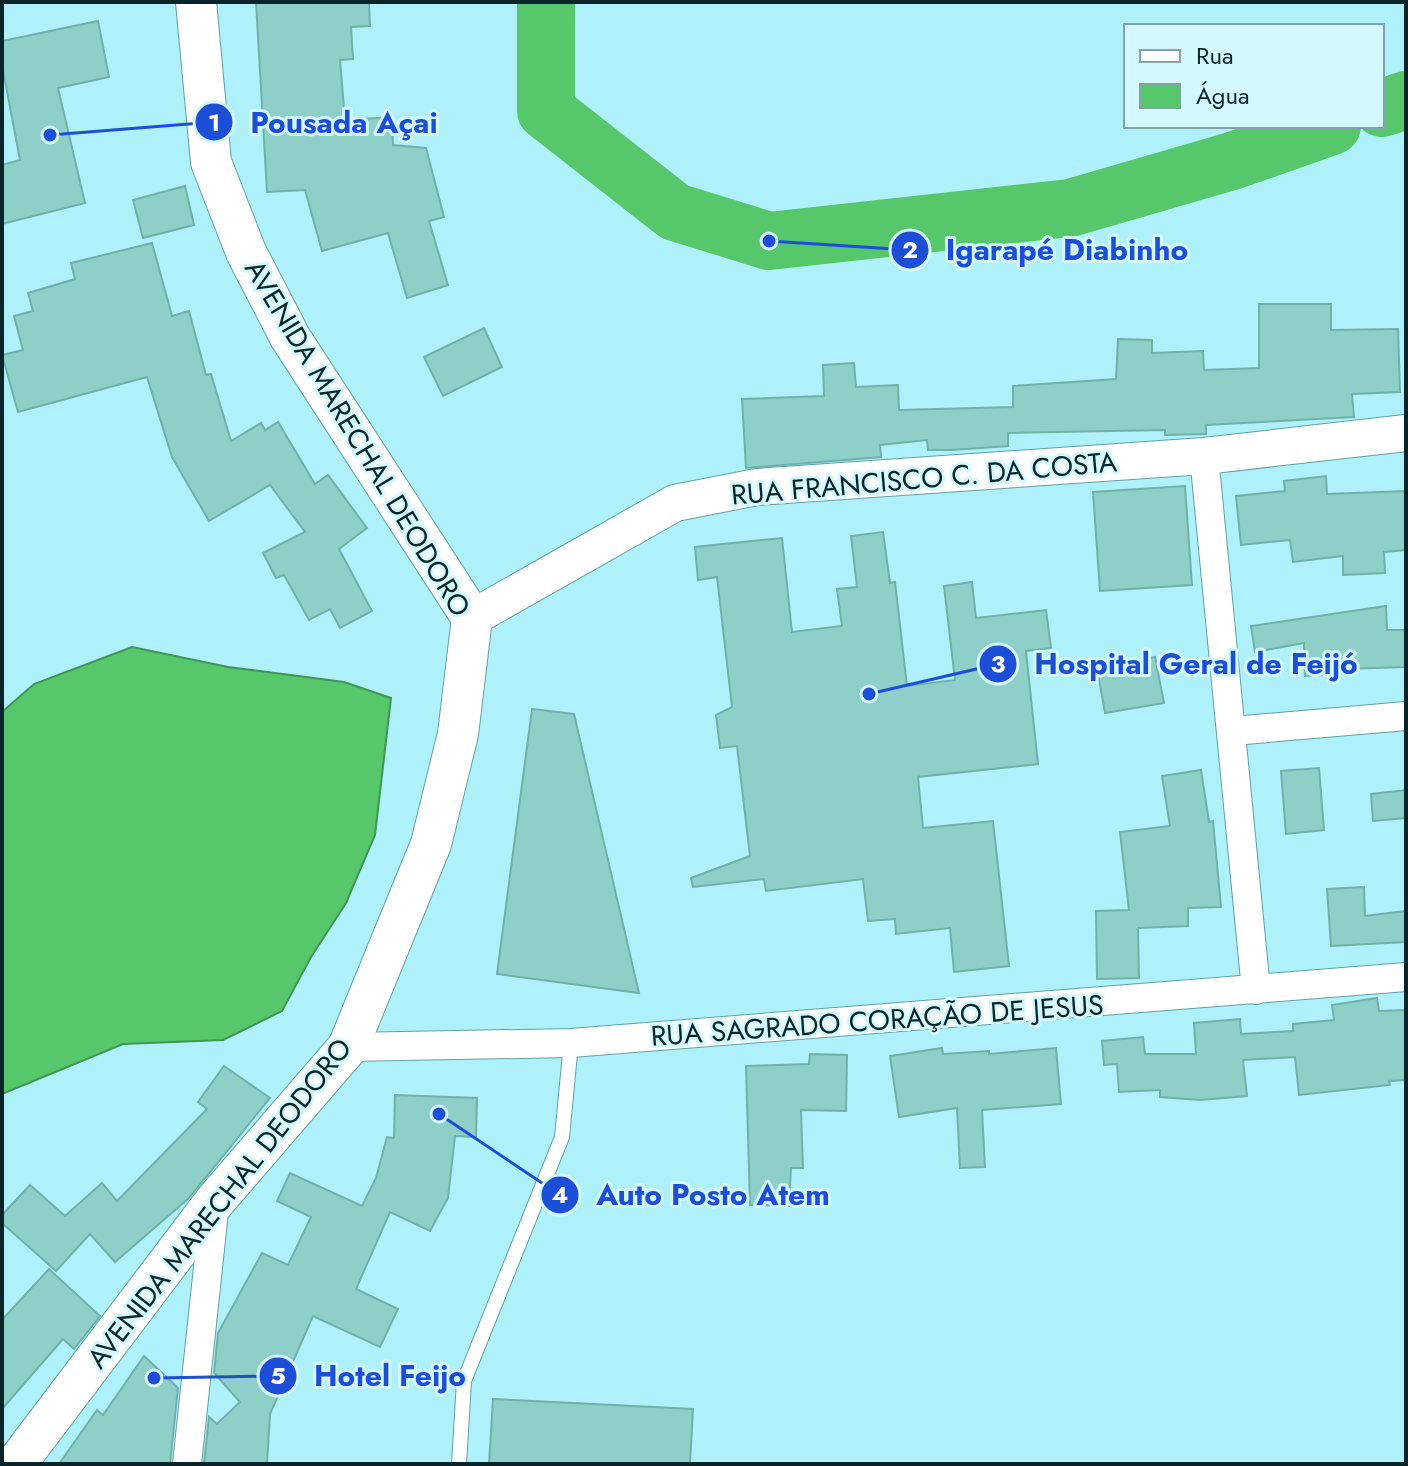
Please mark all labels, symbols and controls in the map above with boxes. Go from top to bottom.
legend [1124,24,1384,128]
text: Rua [1196,38,1234,73]
text: Água [1196,78,1250,113]
callout: Pousada Açai [194,95,453,149]
text: Pousada Açai [250,101,438,144]
text: 1 [208,105,220,140]
callout: Igarapé Diabinho [890,223,1204,277]
text: Igarapé Diabinho [946,228,1188,271]
text: 2 [902,232,918,267]
street label: AVENIDA MARECHAL DEODORO [235,252,481,624]
street label: RUA FRANCISCO C. DA COSTA [729,441,1119,516]
callout: Hospital Geral de Feijó [978,637,1374,691]
text: Hospital Geral de Feijó [1034,642,1358,685]
text: 3 [991,646,1006,681]
street label: RUA SAGRADO CORAÇÃO DE JESUS [649,984,1105,1057]
street label: AVENIDA MARECHAL DEODORO [77,1029,362,1377]
callout: Auto Posto Atem [540,1168,846,1222]
text: Auto Posto Atem [595,1173,830,1216]
text: 4 [552,1177,568,1212]
callout: Hotel Feijo [258,1349,482,1403]
text: Hotel Feijo [314,1354,466,1397]
text: 5 [270,1358,286,1393]

